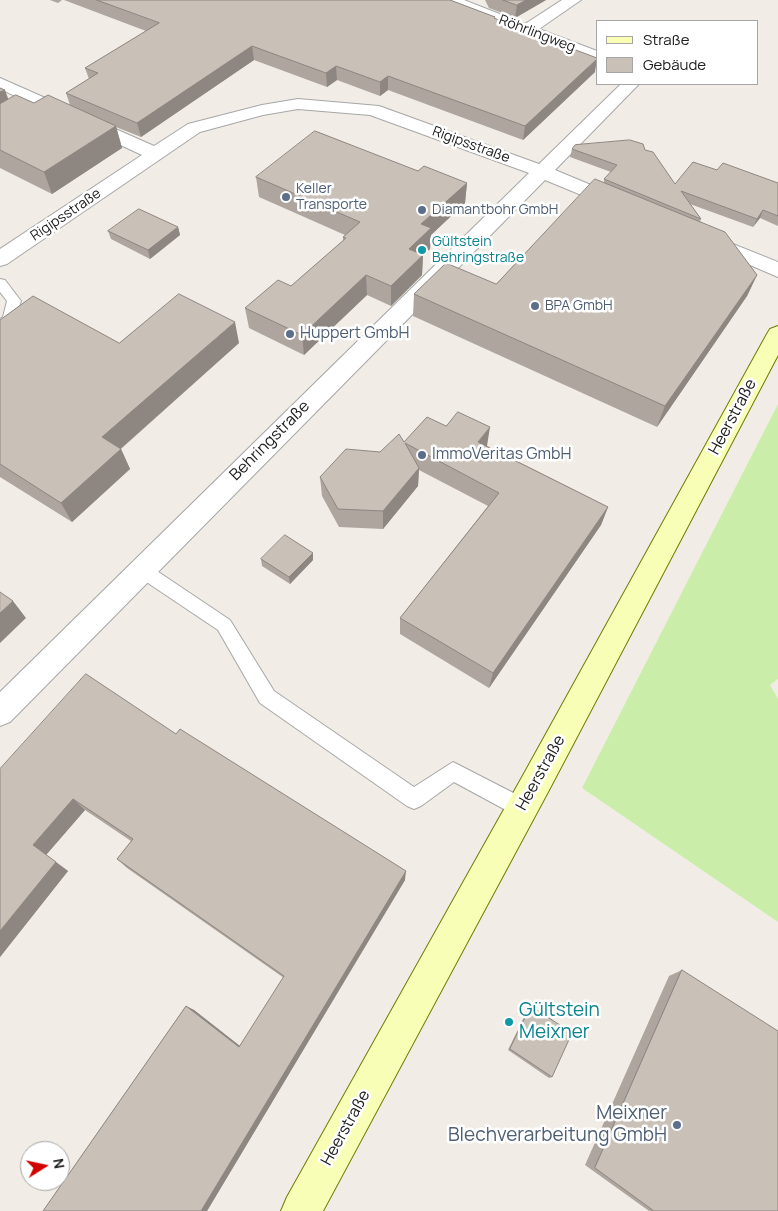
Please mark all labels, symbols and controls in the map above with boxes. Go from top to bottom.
street label: Röhrlingweg [496,12,578,56]
legend [596,20,758,85]
text: Straße [643,29,689,50]
text: Gebäude [643,54,706,75]
street label: Rigipsstraße [430,123,512,167]
place label: Keller Transporte [296,181,367,213]
street label: Rigipsstraße [28,185,104,245]
marker: Keller Transporte [280,191,292,203]
place label: Diamantbohr GmbH [432,202,558,218]
marker: Diamantbohr GmbH [416,204,428,216]
place label: Gültstein Behringstraße [432,234,524,266]
marker: Gültstein Behringstraße [416,244,428,256]
place label: BPA GmbH [545,298,613,314]
marker: BPA GmbH [529,300,541,312]
place label: Huppert GmbH [300,324,409,344]
marker: Huppert GmbH [284,328,296,340]
street label: Heerstraße [705,376,761,458]
street label: Behringstraße [226,397,314,485]
place label: ImmoVeritas GmbH [432,445,572,465]
marker: ImmoVeritas GmbH [416,449,428,461]
street label: Heerstraße [512,732,570,814]
place label: Gültstein Meixner [519,1000,600,1044]
marker: Gültstein Meixner [503,1016,515,1028]
street label: Heerstraße [317,1087,375,1169]
place label: Meixner Blechverarbeitung GmbH [448,1103,667,1147]
marker: Meixner Blechverarbeitung GmbH [671,1119,683,1131]
north arrow [20,1141,70,1191]
text: N [49,1157,70,1170]

